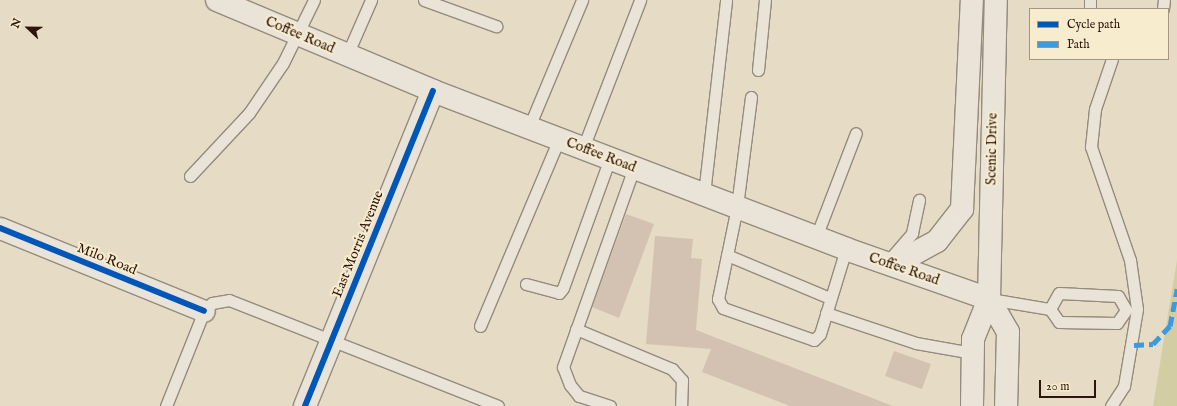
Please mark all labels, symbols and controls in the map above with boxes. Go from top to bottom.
north arrow [8,8,48,48]
legend [1029,8,1169,60]
street label: Coffee Road [263,13,337,57]
text: N [9,16,25,31]
text: Cycle path [1067,17,1120,32]
text: Path [1067,37,1090,52]
street label: Scenic Drive [983,113,1001,185]
street label: Coffee Road [564,134,638,176]
street label: East Morris Avenue [329,188,387,300]
street label: Milo Road [75,239,139,279]
street label: Coffee Road [867,249,941,289]
scale bar [1041,372,1098,398]
text: 20 m [1046,379,1069,394]

